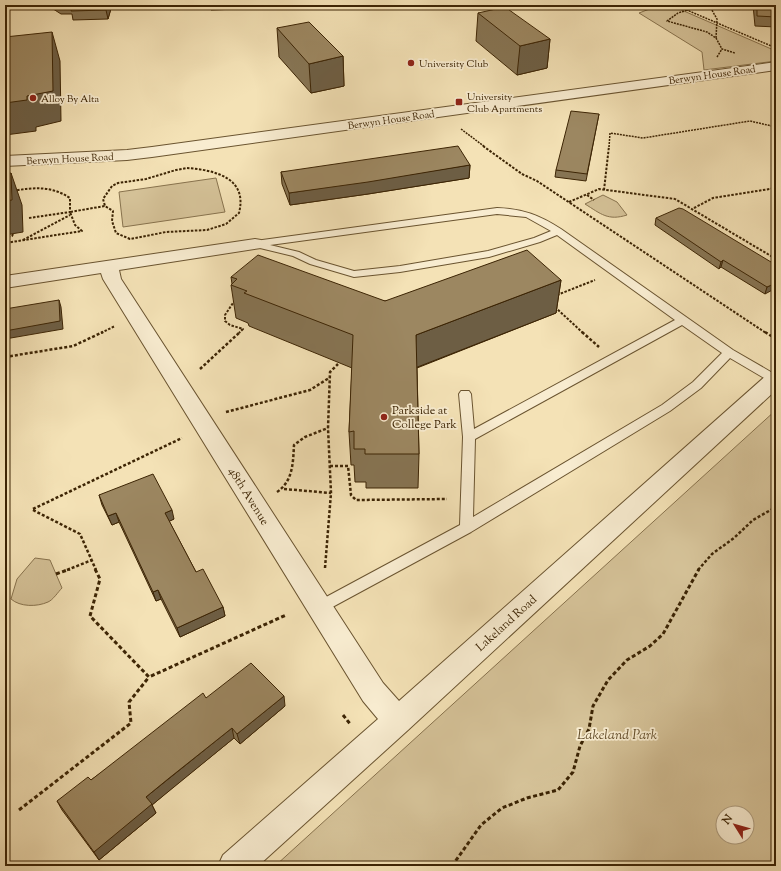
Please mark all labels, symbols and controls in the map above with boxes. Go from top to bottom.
place label: University Club [419,57,489,72]
marker: University Club [406,58,416,68]
street label: Berwyn House Road [668,62,757,89]
place label: University Club Apartments [467,90,542,117]
place label: Alloy By Alta [41,92,100,107]
marker: Alloy By Alta [28,93,38,103]
marker: University Club Apartments [454,97,464,107]
street label: Berwyn House Road [347,107,436,134]
street label: Berwyn House Road [26,150,115,169]
place label: Parkside at College Park [392,402,457,434]
marker: Parkside at College Park [379,412,389,422]
street label: 48th Avenue [223,464,273,530]
street label: Lakeland Road [472,591,541,656]
park label: Lakeland Park [577,726,658,746]
north arrow [715,805,755,845]
text: N [718,811,737,829]

